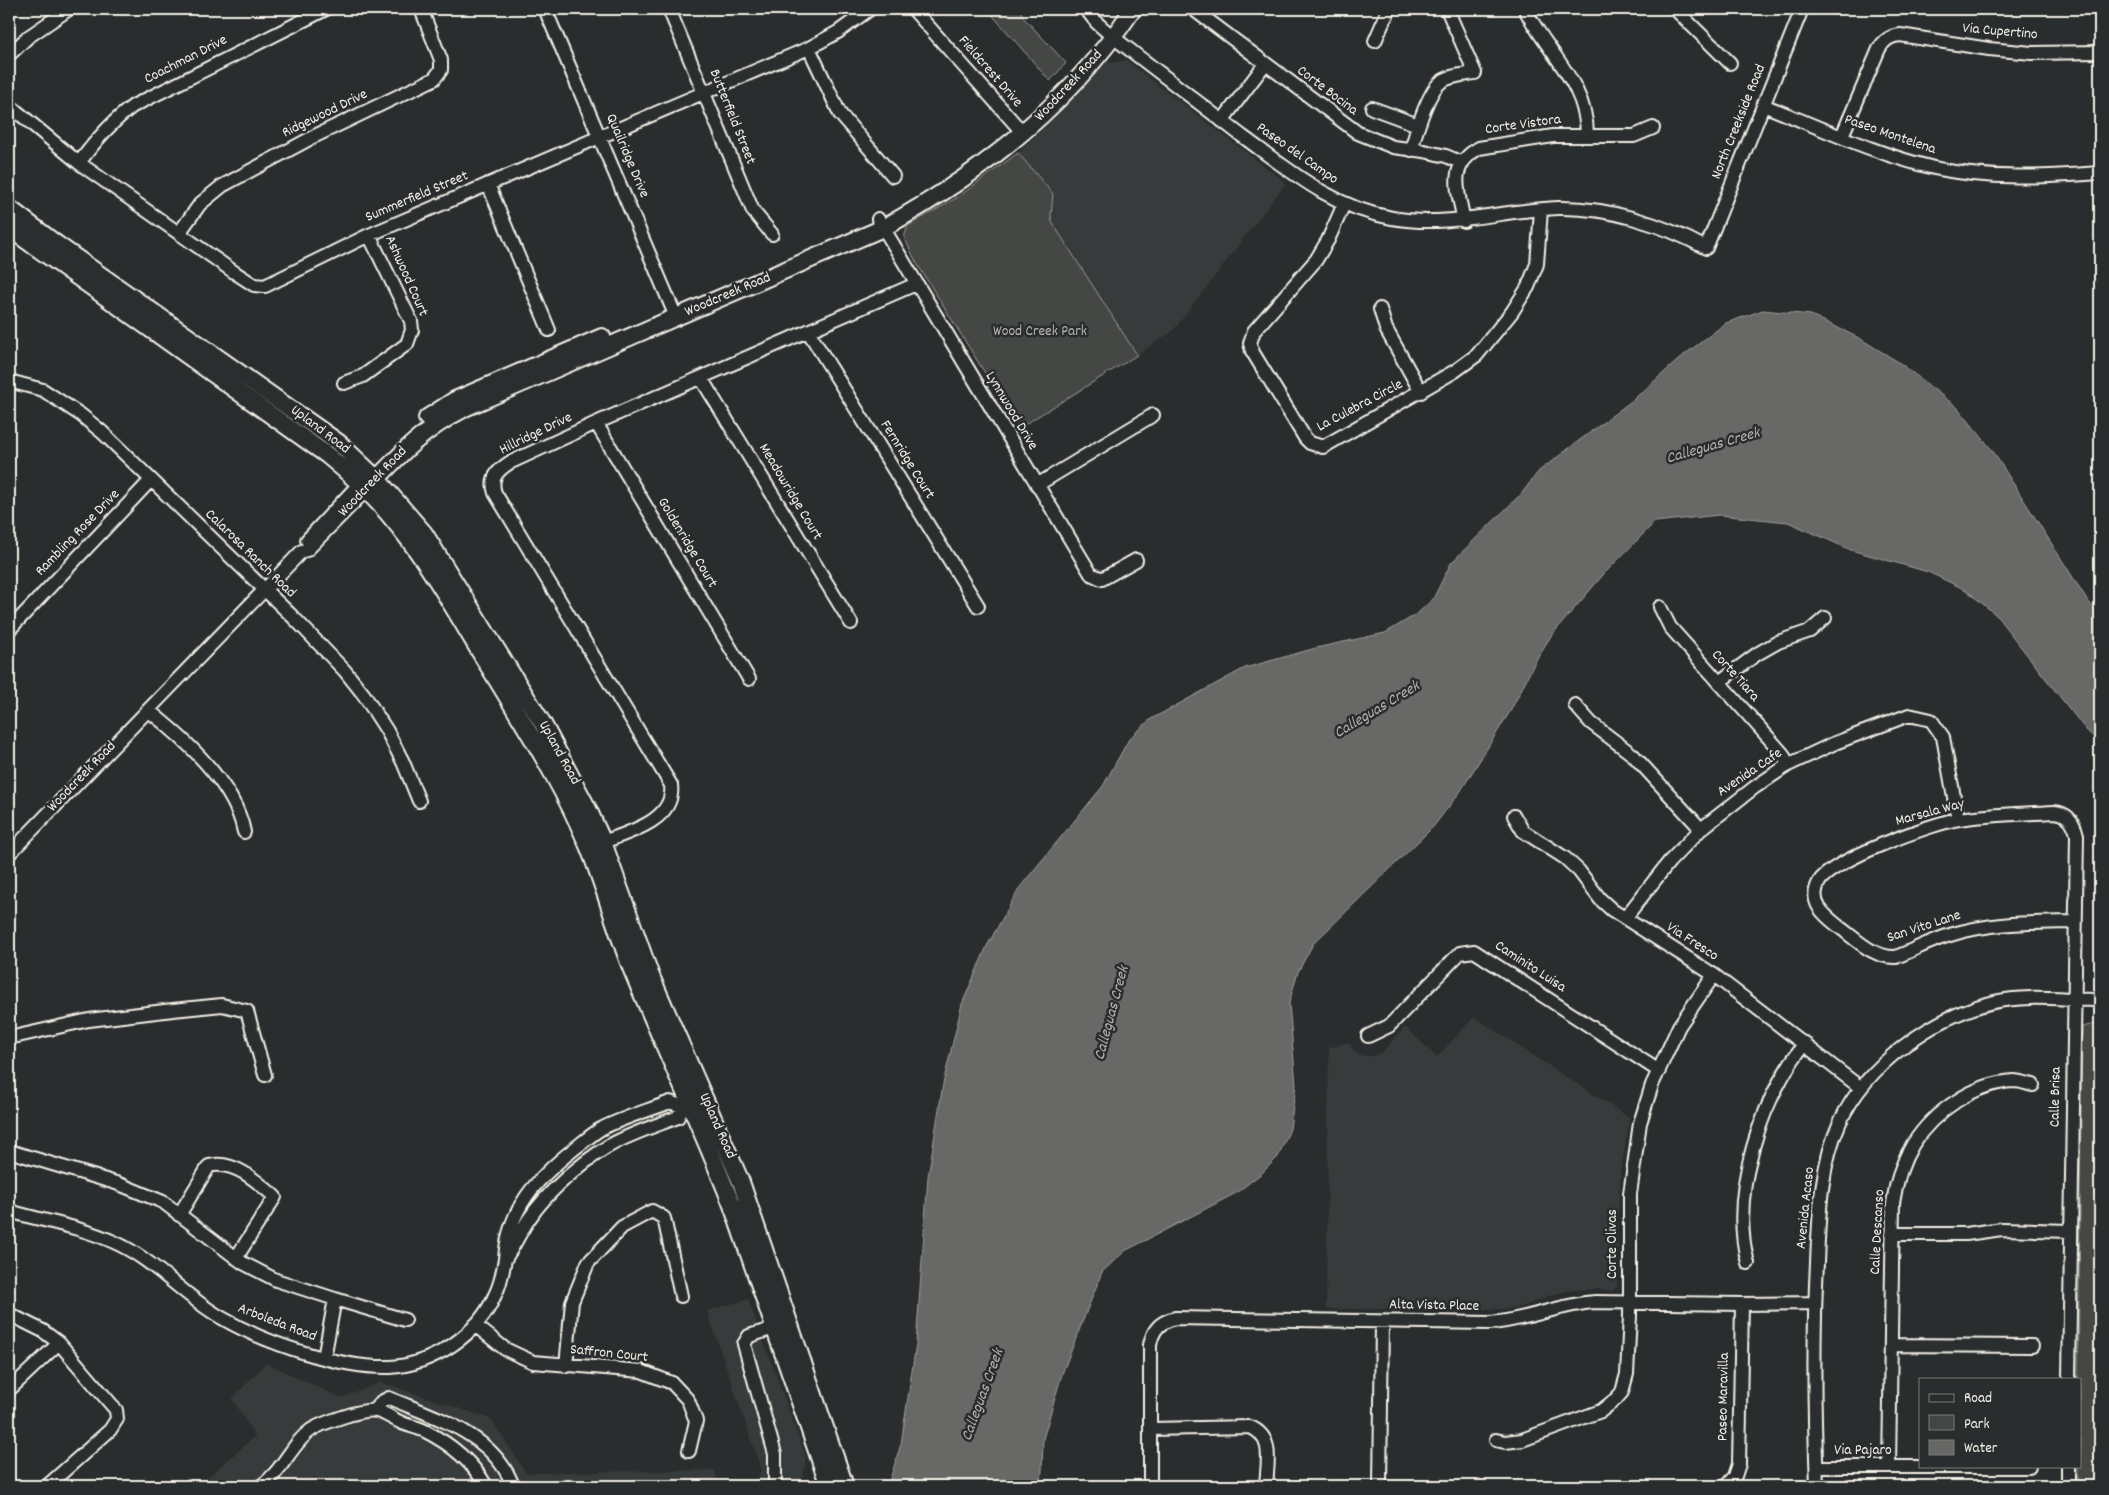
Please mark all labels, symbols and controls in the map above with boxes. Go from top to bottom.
street label: Via Cupertino [1962,18,2039,46]
street label: Coachman Drive [141,29,232,90]
street label: Fieldcrest Drive [952,31,1028,113]
street label: Woodcreek Road [1030,45,1108,127]
street label: Corte Bocina [1292,61,1363,122]
street label: North Creekside Road [1706,61,1772,183]
street label: Butterfield Street [703,66,761,168]
street label: Ridgewood Drive [279,84,372,144]
street label: Corte Vistora [1484,109,1563,141]
street label: Paseo Montelena [1841,109,1940,161]
street label: Quailridge Drive [599,111,655,202]
street label: Paseo del Campo [1251,117,1343,191]
street label: Summerfield Street [362,165,472,229]
street label: Ashwood Court [378,232,434,320]
street label: Woodcreek Road [682,267,774,323]
park label: Wood Creek Park [993,321,1087,343]
street label: Lynnwood Drive [979,367,1043,455]
street label: La Culebra Circle [1313,374,1407,438]
street label: Upland Road [285,400,355,460]
street label: Hillridge Drive [496,407,576,461]
street label: Fernridge Court [874,416,940,504]
water label: Calleguas Creek [1664,421,1764,470]
street label: Meadowridge Court [752,439,828,545]
street label: Woodcreek Road [333,441,413,523]
street label: Rambling Rose Drive [31,484,126,582]
street label: Goldenridge Court [651,494,723,593]
street label: Calarosa Ranch Road [199,505,301,603]
street label: Corte Tiara [1706,645,1765,708]
water label: Calleguas Creek [1330,675,1425,745]
street label: Upland Road [532,717,586,789]
street label: Woodcreek Road [42,736,122,818]
street label: Avenida Cafe [1713,743,1787,803]
street label: Marsala Way [1893,793,1968,833]
street label: San Vito Lane [1884,905,1964,949]
street label: Via Fresco [1662,917,1723,967]
street label: Caminito Luisa [1490,936,1571,999]
water label: Calleguas Creek [1088,962,1136,1063]
street label: Calle Brisa [2044,1066,2068,1127]
street label: Upland Road [693,1089,741,1163]
street label: Avenida Acaso [1791,1166,1821,1250]
street label: Calle Descanso [1865,1189,1891,1275]
street label: Corte Olivas [1602,1209,1624,1279]
street label: Alta Vista Place [1389,1294,1480,1318]
street label: Arboleda Road [234,1298,320,1348]
street label: Saffron Court [569,1339,649,1369]
water label: Calleguas Creek [956,1344,1011,1444]
street label: Paseo Maravilla [1712,1352,1736,1441]
legend [1919,1378,2082,1468]
text: Road [1964,1388,1992,1410]
text: Park [1964,1414,1990,1436]
text: Water [1964,1438,1998,1460]
street label: Via Pajaro [1834,1440,1892,1462]

